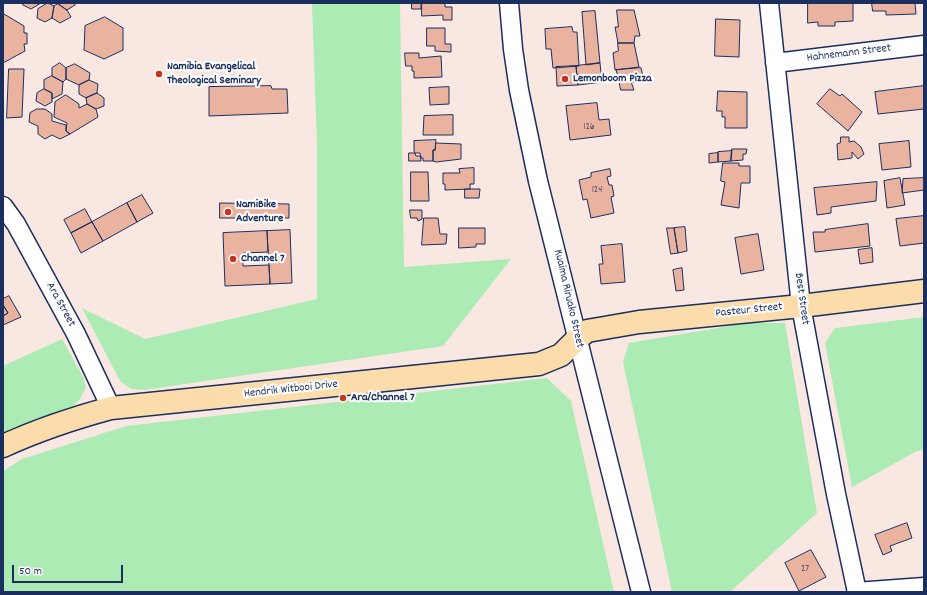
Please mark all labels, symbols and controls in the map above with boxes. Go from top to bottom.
street label: Hahnemann Street [806,42,892,66]
place label: Namibia Evangelical Theological Seminary [167,60,261,88]
marker: Namibia Evangelical Theological Seminary [154,69,164,79]
place label: Lemonboom Pizza [573,72,652,86]
marker: Lemonboom Pizza [560,74,570,84]
house number: 126 [583,122,595,134]
house number: 124 [592,185,602,197]
place label: NamiBike Adventure [236,198,283,226]
marker: NamiBike Adventure [223,207,233,217]
street label: Kuaima Riruako Street [550,248,586,350]
place label: Channel 7 [241,252,285,266]
marker: Channel 7 [228,254,238,264]
street label: Best Street [790,272,812,326]
street label: Ara Street [42,280,78,330]
street label: Pasteur Street [715,300,783,322]
street label: Hendrik Witbooi Drive [243,378,339,402]
place label: Ara/Channel 7 [351,391,415,405]
marker: Ara/Channel 7 [338,393,348,403]
scale bar [14,557,125,583]
text: 50 m [19,563,42,580]
house number: 27 [801,564,809,576]

